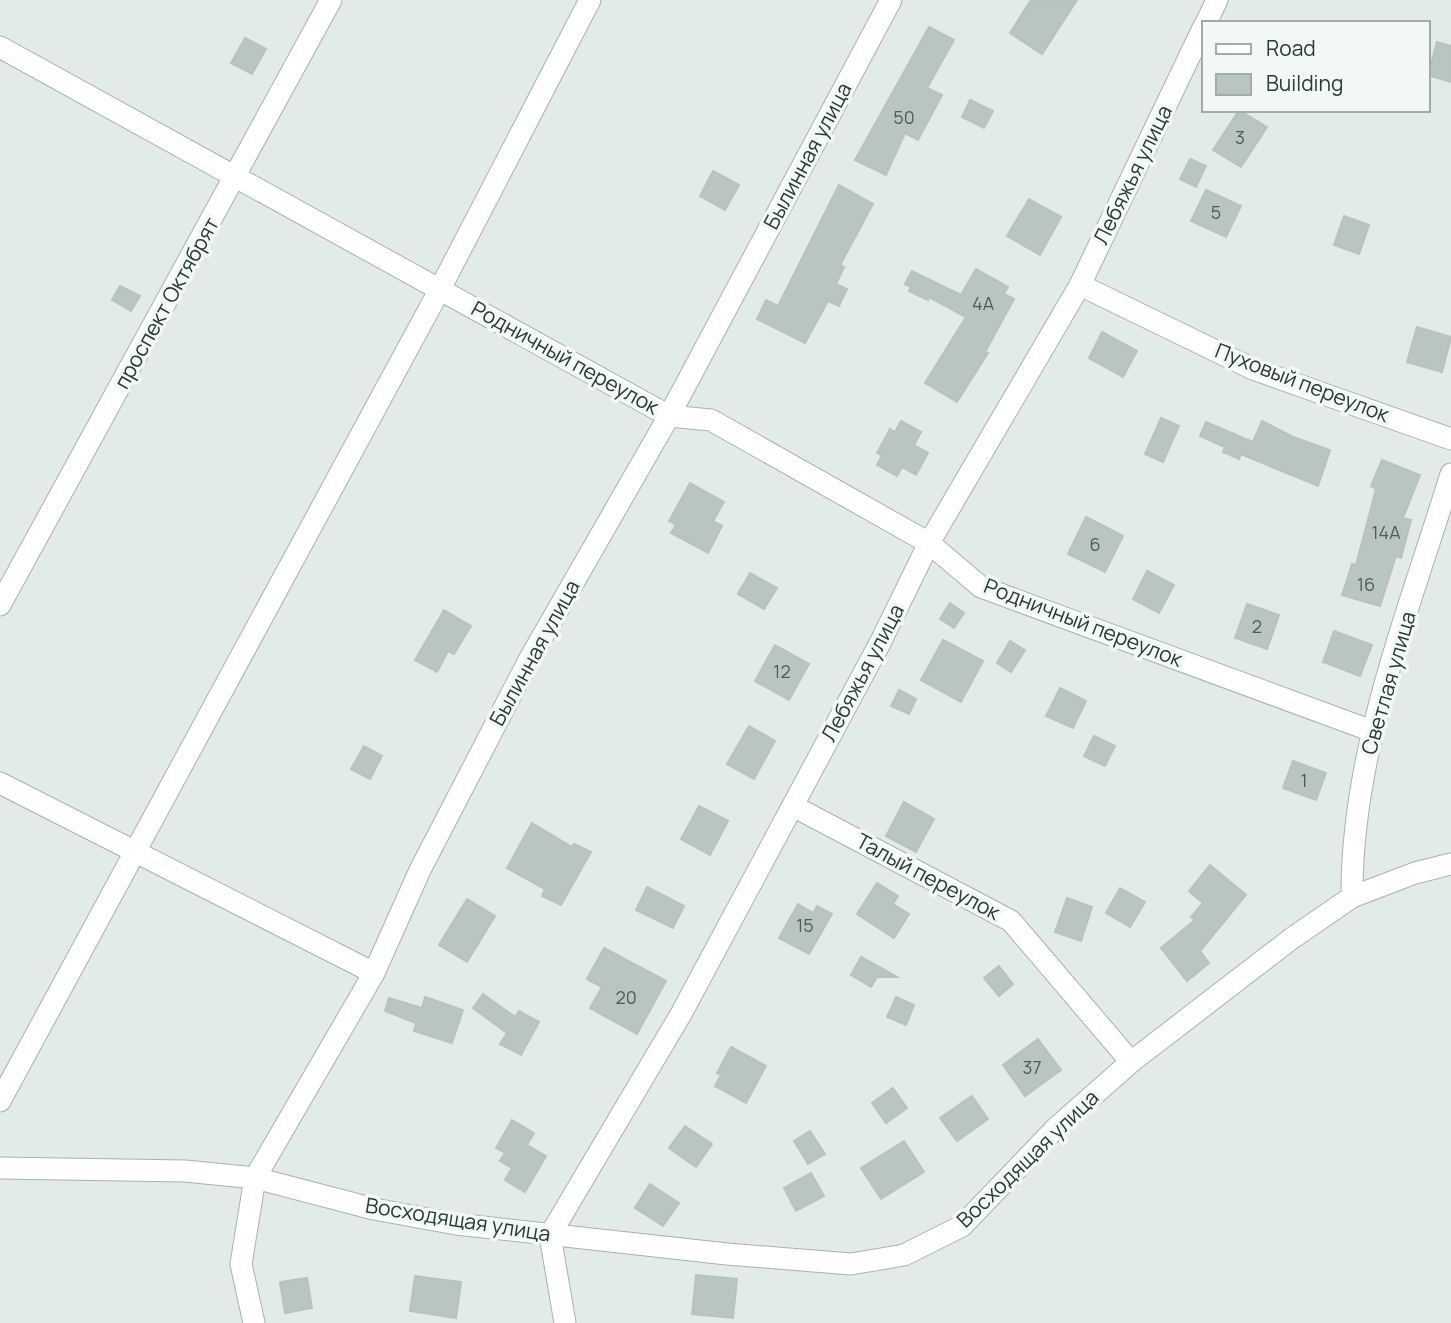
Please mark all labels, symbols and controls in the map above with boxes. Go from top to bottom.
legend [1202,21,1430,112]
text: Road [1266,34,1316,62]
text: Building [1266,69,1343,97]
street label: Былинная улица [757,77,858,234]
street label: Лебяжья улица [1086,100,1178,249]
house number: 50 [893,105,915,129]
house number: 3 [1235,125,1245,149]
house number: 5 [1211,200,1221,224]
street label: проспект Октябрят [107,211,225,393]
house number: 4А [972,291,995,315]
street label: Родничный переулок [467,294,665,421]
street label: Пуховый переулок [1211,336,1394,428]
house number: 14А [1371,520,1401,544]
house number: 6 [1089,532,1101,556]
street label: Родничный переулок [980,571,1187,673]
house number: 16 [1357,572,1375,596]
street label: Былинная улица [483,575,586,730]
street label: Лебяжья улица [814,599,910,746]
street label: Светлая улица [1354,608,1422,758]
house number: 2 [1252,614,1262,638]
house number: 12 [773,659,791,683]
house number: 1 [1300,768,1308,792]
street label: Талый переулок [852,826,1006,926]
house number: 15 [796,913,814,937]
house number: 20 [615,985,637,1009]
house number: 37 [1023,1055,1042,1079]
street label: Восходящая улица [950,1083,1104,1233]
street label: Восходящая улица [364,1191,553,1247]

